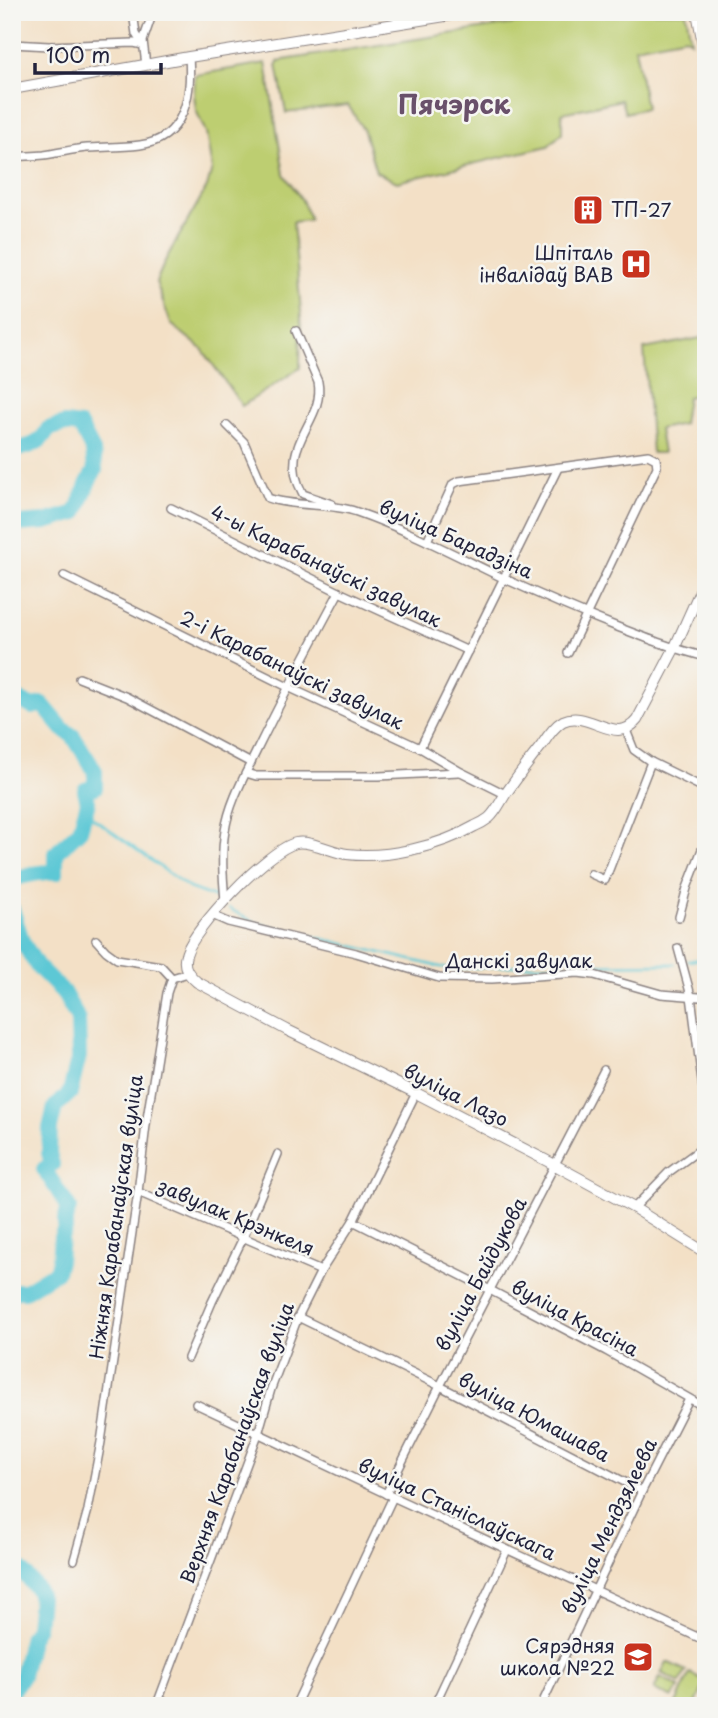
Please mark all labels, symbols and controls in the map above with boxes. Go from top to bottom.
scale bar [35,32,161,76]
text: 100 m [46,38,110,70]
district label: Пячэрск [398,84,511,123]
building icon: ТП-27 [571,193,605,227]
place label: ТП-27 [611,195,671,223]
place label: Шпіталь інвалідаў ВАВ [479,238,613,288]
hospital icon: Шпіталь інвалідаў ВАВ [619,247,653,281]
street label: вуліца Барадзіна [375,492,538,585]
street label: 4-ы Карабанаўскі завулак [206,497,447,634]
street label: 2-і Карабанаўскі завулак [176,603,410,736]
street label: Данскі завулак [445,946,593,974]
street label: вуліца Лазо [399,1056,514,1133]
street label: Ніжняя Карабанаўская вуліца [81,1072,149,1361]
street label: завулак Крэнкеля [153,1170,319,1262]
street label: вуліца Байдукова [428,1191,533,1355]
street label: вуліца Красіна [507,1272,644,1362]
street label: Верхняя Карабанаўская вуліца [172,1298,300,1587]
street label: вуліца Юмашава [454,1364,615,1468]
street label: вуліца Мендзялеева [553,1433,663,1618]
street label: вуліца Станіслаўскага [354,1450,561,1566]
place label: Сярэдняя школа №22 [500,1631,615,1681]
school or university icon: Сярэдняя школа №22 [621,1640,655,1674]

